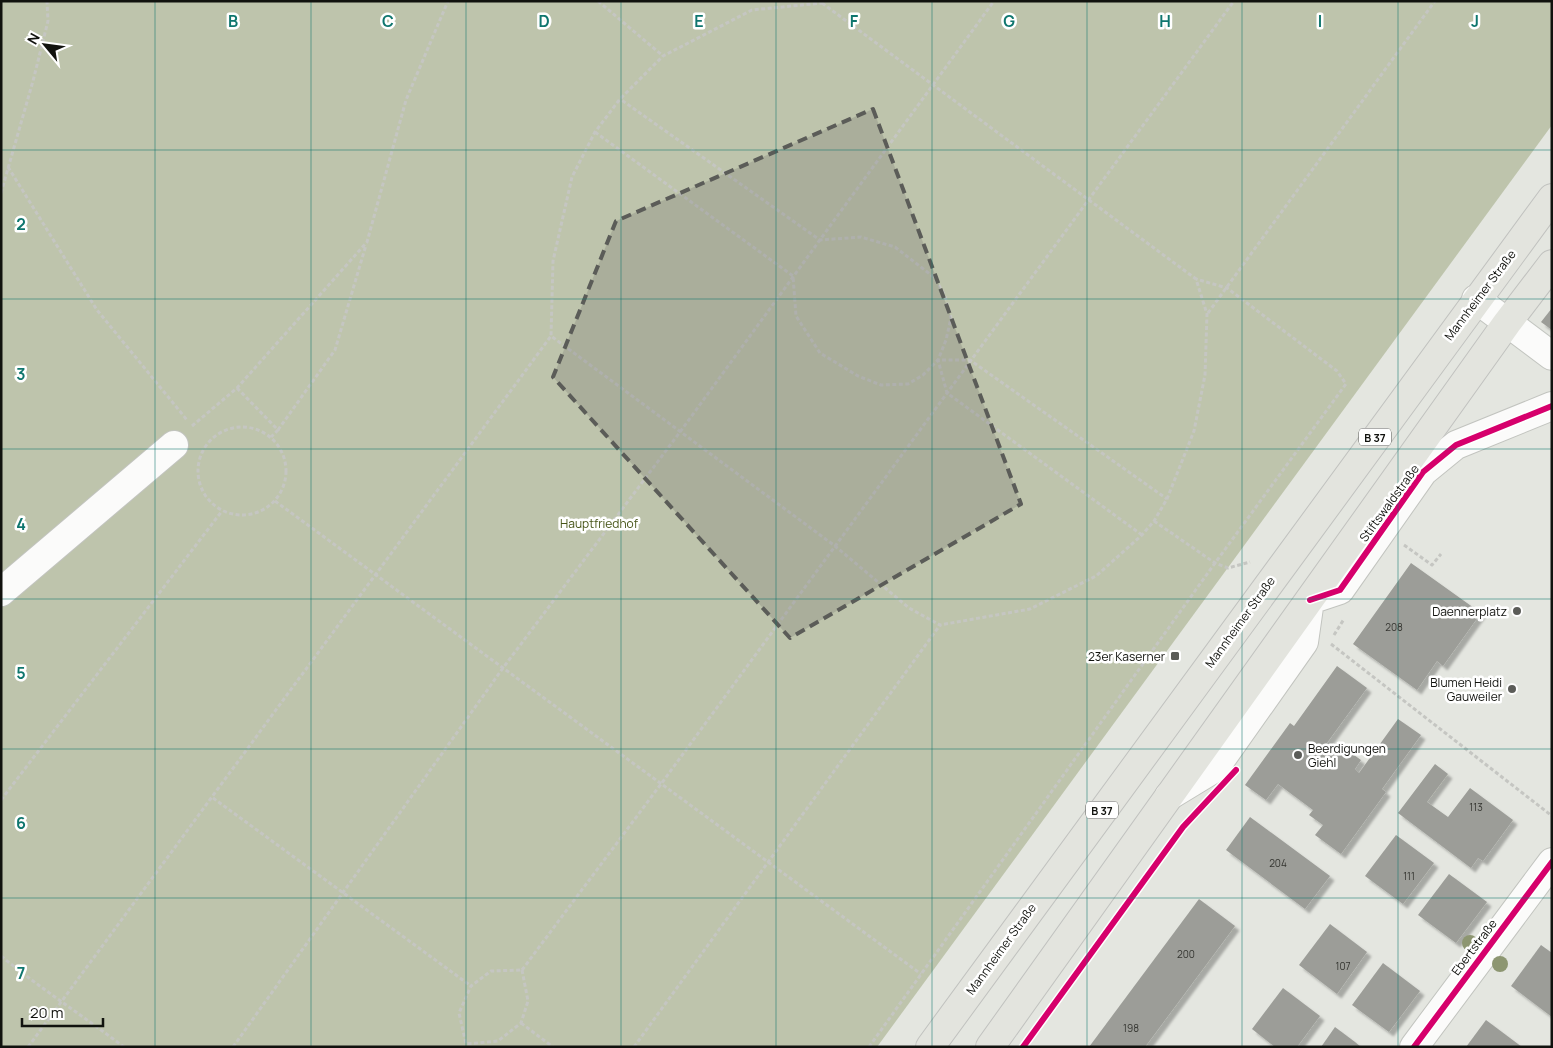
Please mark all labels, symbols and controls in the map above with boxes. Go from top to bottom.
text: B [228,10,238,32]
text: C [382,10,394,32]
text: D [538,10,550,32]
text: E [694,10,704,32]
text: F [850,10,859,32]
text: G [1003,10,1015,32]
text: H [1159,10,1171,32]
text: I [1318,10,1322,32]
text: J [1471,10,1479,32]
north arrow [20,20,70,70]
text: N [22,29,44,47]
text: 2 [16,213,26,235]
street label: Mannheimer Straße [1440,246,1520,344]
text: 3 [16,363,26,385]
road number: B 37 [1359,428,1391,446]
street label: Stiftswaldstraße [1355,461,1423,545]
text: 4 [16,513,26,535]
park label: Hauptfriedhof [560,515,639,532]
street label: Mannheimer Straße [1201,573,1279,671]
place label: Daennerplatz [1432,603,1507,620]
marker: Daennerplatz [1511,605,1523,617]
house number: 208 [1385,620,1403,634]
place label: 23er Kaserner [1088,648,1166,665]
marker: 23er Kaserner [1169,650,1181,662]
text: 5 [16,662,26,684]
place label: Blumen Heidi Gauweiler [1430,674,1503,705]
marker: Blumen Heidi Gauweiler [1506,683,1518,695]
place label: Beerdigungen Giehl [1308,740,1386,771]
marker: Beerdigungen Giehl [1292,749,1304,761]
house number: 113 [1469,800,1483,814]
road number: B 37 [1086,802,1118,818]
text: 6 [16,812,26,834]
house number: 204 [1269,856,1287,870]
house number: 111 [1403,869,1415,883]
street label: Mannheimer Straße [962,900,1040,998]
street label: Ebertstraße [1447,915,1501,979]
house number: 200 [1177,947,1195,961]
house number: 107 [1335,959,1351,973]
text: 7 [17,962,25,984]
scale bar [22,996,104,1028]
text: 20 m [30,1002,63,1023]
house number: 198 [1123,1021,1139,1035]

